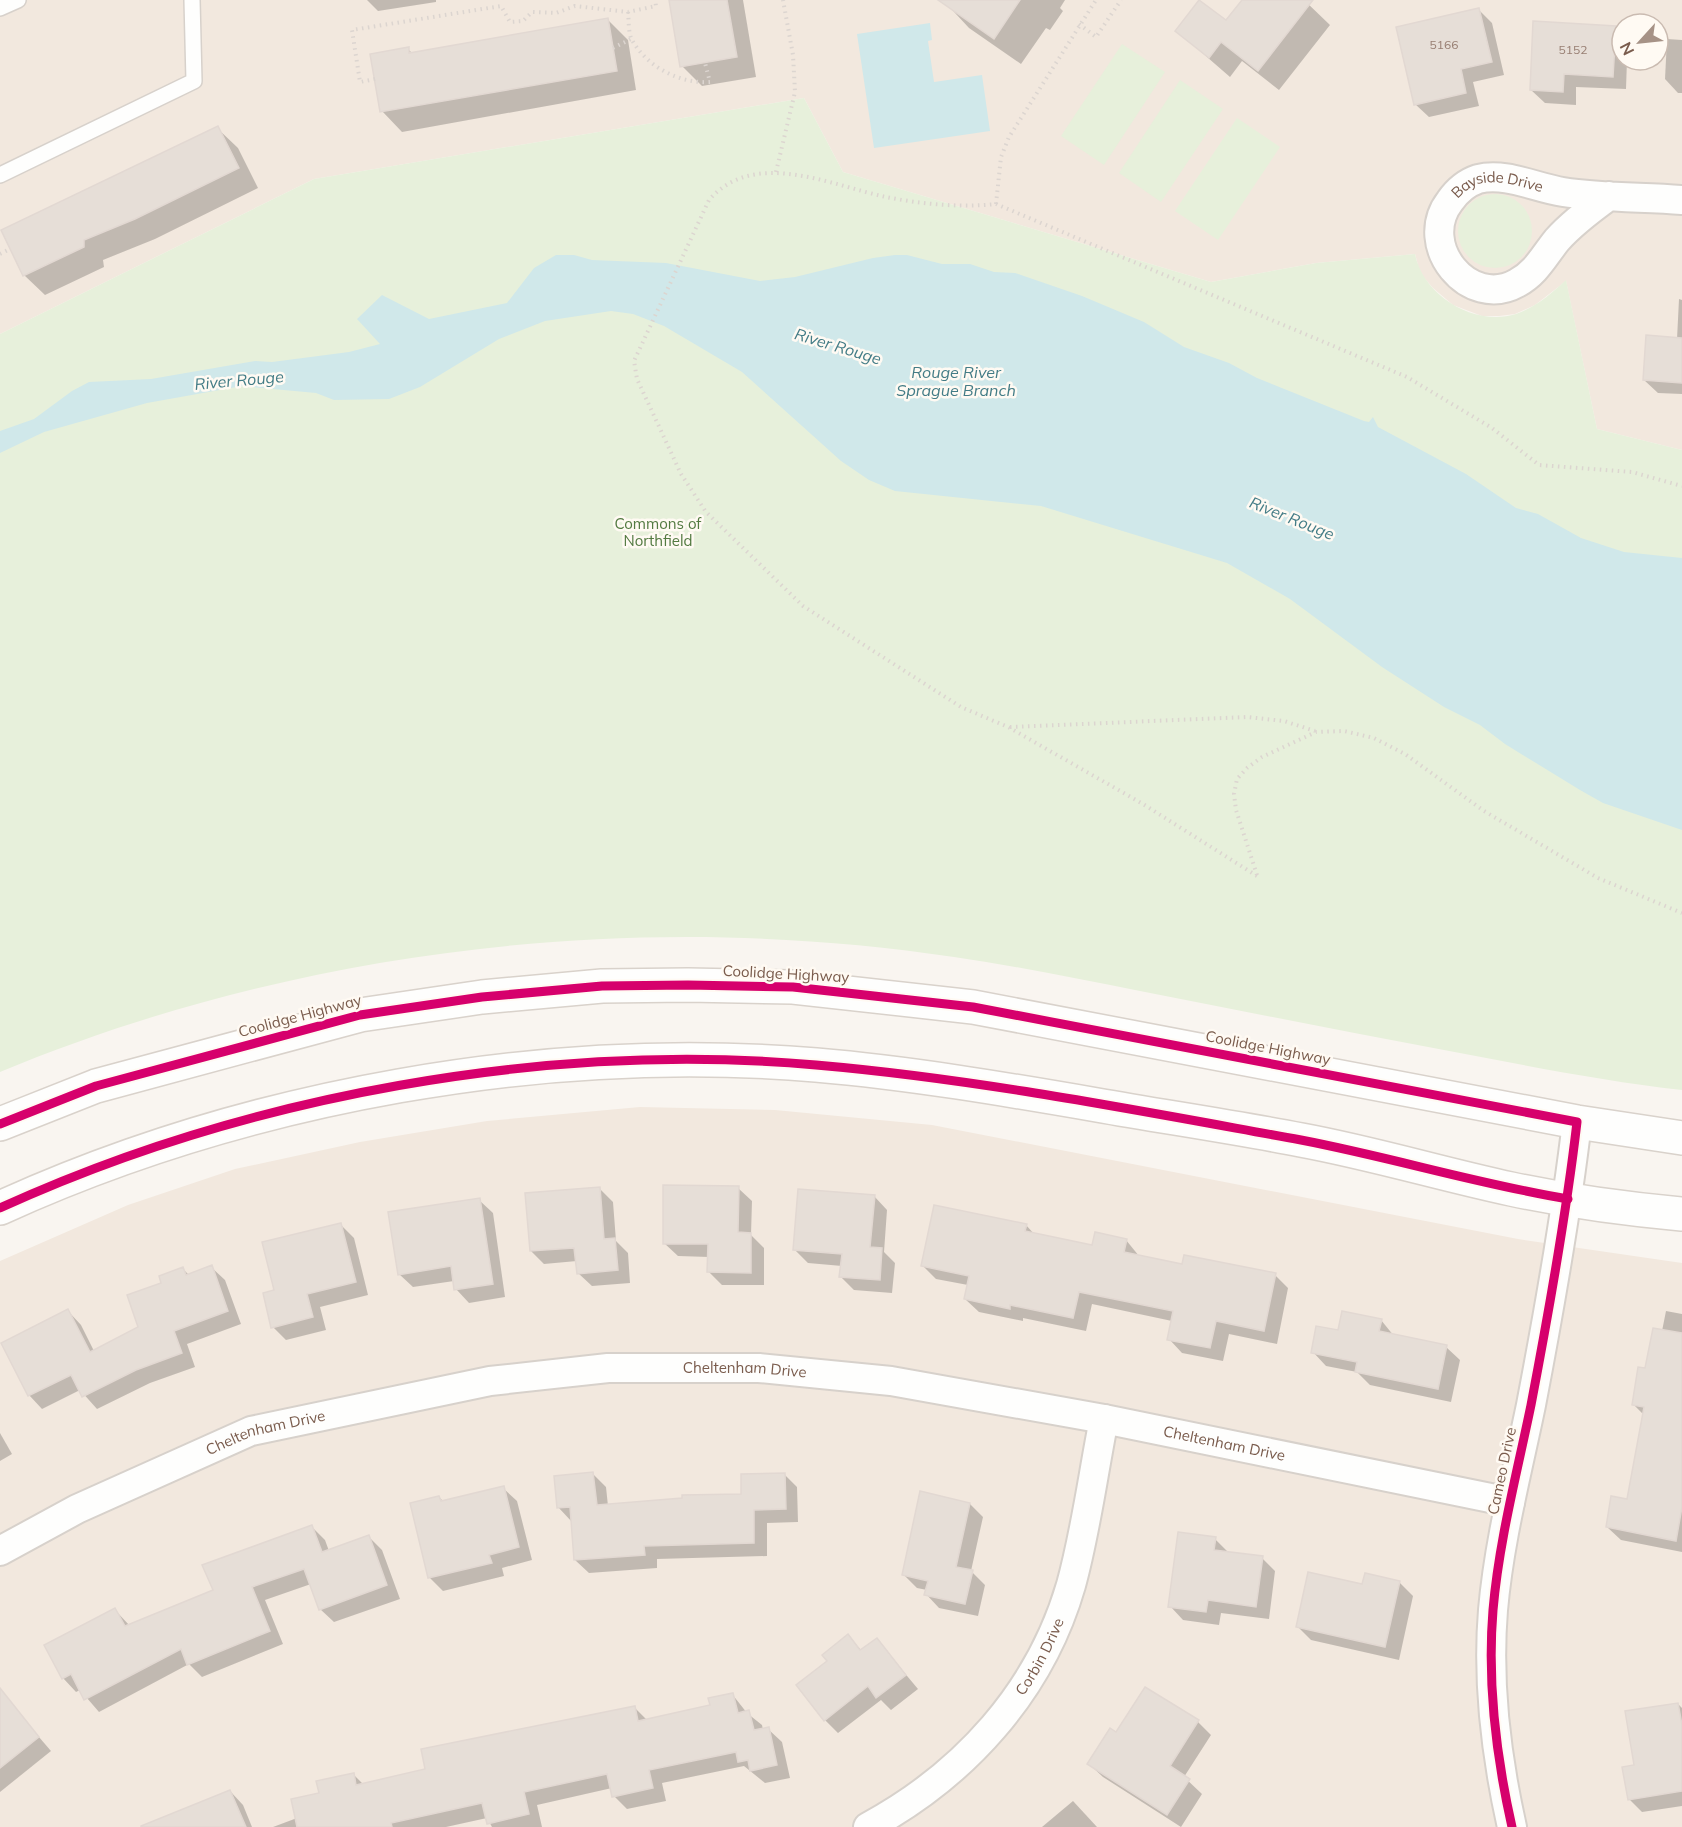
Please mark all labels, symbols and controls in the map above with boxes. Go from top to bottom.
north arrow [1610,12,1670,72]
house number: 5166 [1430,37,1458,52]
text: N [1615,39,1638,59]
house number: 5152 [1559,42,1587,57]
street label: Bayside Drive [1447,167,1545,202]
water label: River Rouge [792,323,884,369]
water label: Rouge River Sprague Branch [896,362,1016,400]
water label: River Rouge [194,366,285,394]
water label: River Rouge [1247,492,1338,544]
park label: Commons of Northfield [615,514,702,550]
street label: Coolidge Highway [722,961,850,986]
street label: Coolidge Highway [236,990,364,1041]
street label: Coolidge Highway [1204,1026,1332,1069]
street label: Cheltenham Drive [683,1358,808,1382]
street label: Cheltenham Drive [203,1406,327,1459]
street label: Cheltenham Drive [1162,1421,1287,1465]
street label: Cameo Drive [1483,1425,1520,1516]
street label: Corbin Drive [1011,1615,1068,1699]

